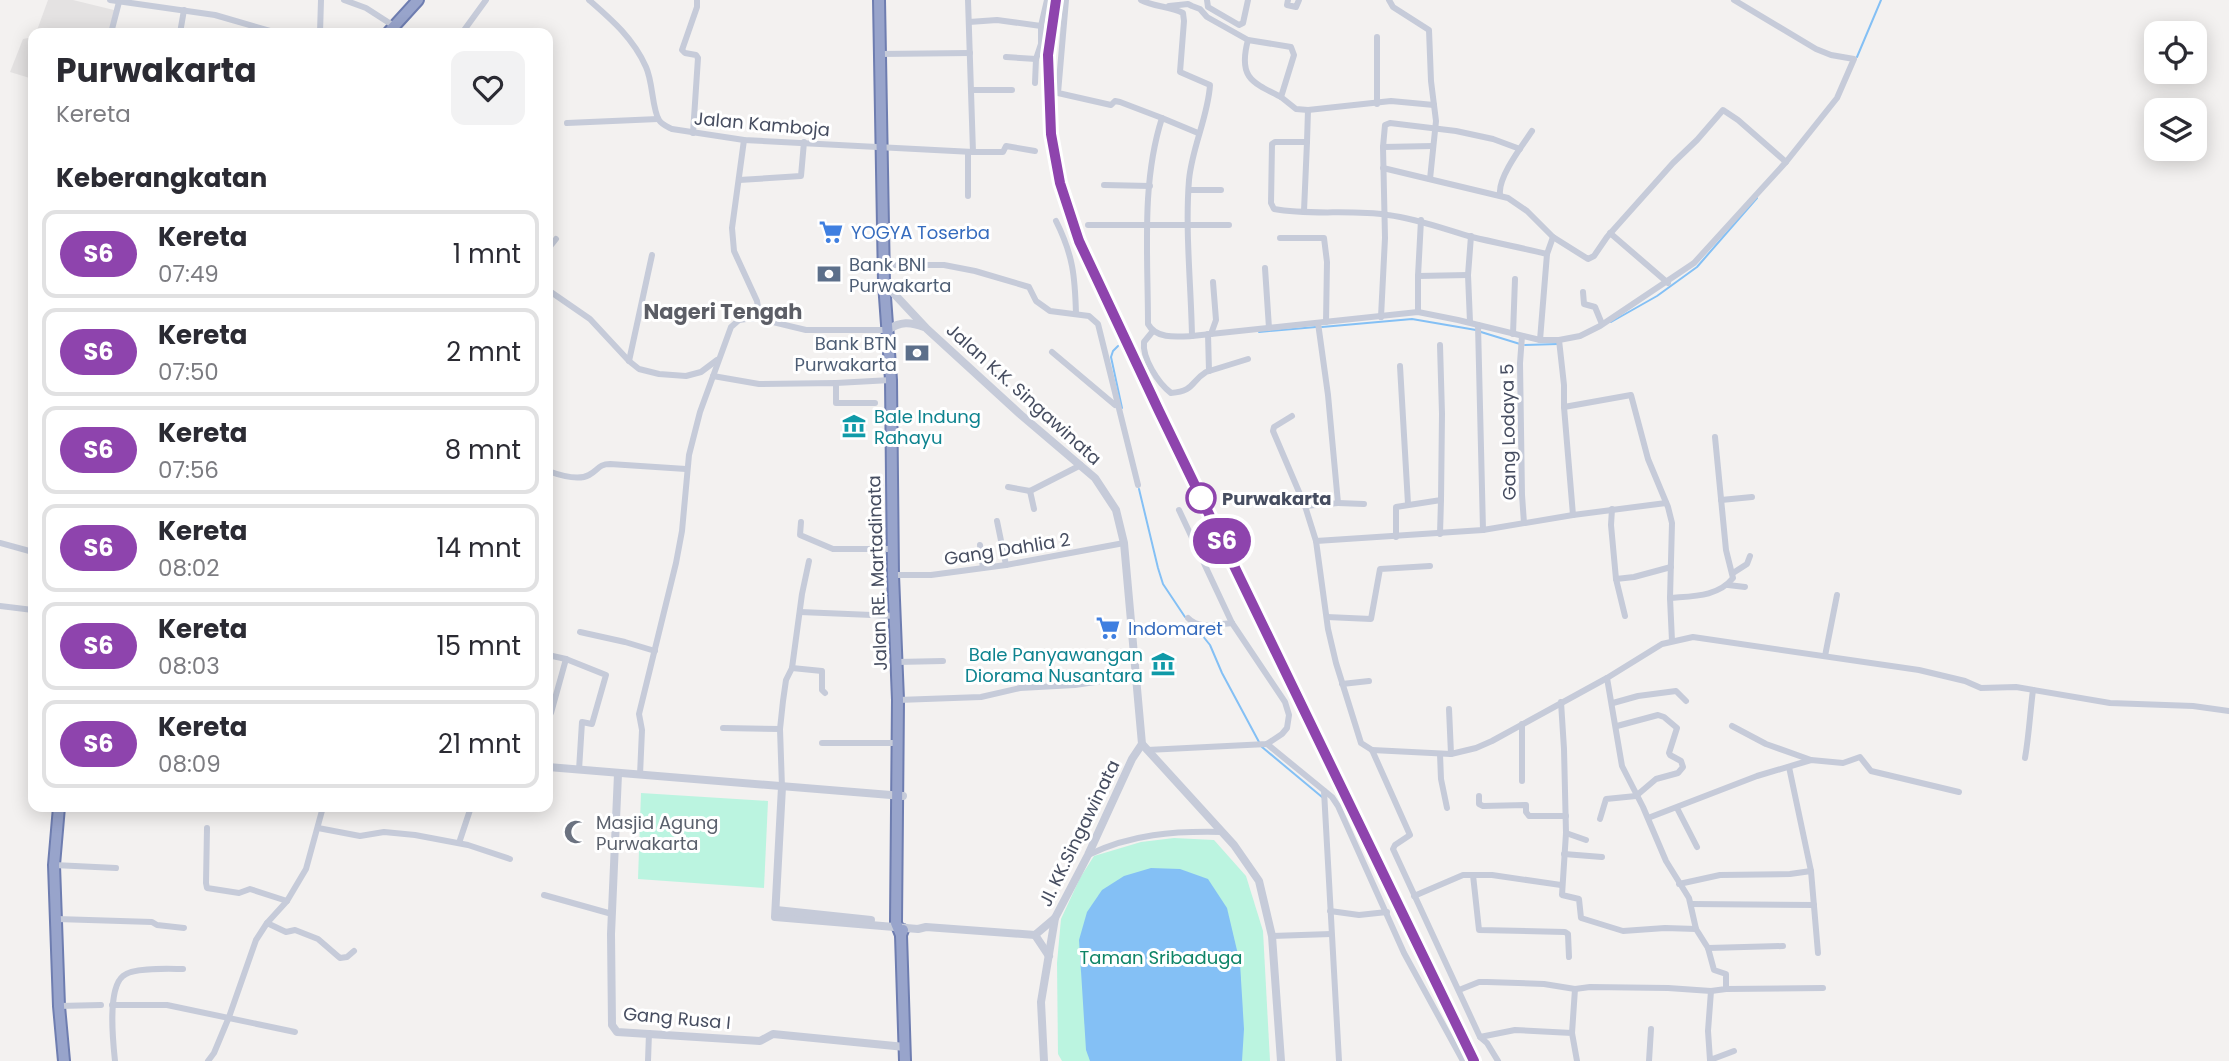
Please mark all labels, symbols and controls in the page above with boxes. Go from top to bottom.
map controls [2144,21,2207,161]
button: locate [2144,21,2207,84]
text: Purwakarta [56,47,257,94]
button: heart [451,51,525,125]
text: Kereta [56,98,131,130]
button: layers [2144,98,2207,161]
street label: Jalan Kamboja [693,106,831,142]
text: Keberangkatan [56,160,267,196]
supermarket icon: YOGYA Toserba [817,218,845,246]
text: Kereta [158,219,248,255]
place label: YOGYA Toserba [851,220,990,245]
text: 1 mnt [453,236,521,272]
text: S6 [83,237,114,270]
place label: Bank BNI Purwakarta [849,252,951,298]
text: 07:49 [158,258,219,290]
bank icon: Bank BNI Purwakarta [815,260,843,288]
district label: Nageri Tengah [643,297,803,326]
text: Kereta [158,317,248,353]
street label: Jalan K.K. Singawinata [941,317,1107,471]
place label: Bank BTN Purwakarta [795,331,897,377]
text: 2 mnt [446,334,521,370]
text: S6 [83,335,114,368]
bank icon: Bank BTN Purwakarta [903,339,931,367]
text: 07:50 [158,356,219,388]
street label: Gang Lodaya 5 [1494,363,1522,501]
place label: Bale Indung Rahayu [874,404,981,450]
museum icon: Bale Indung Rahayu [840,412,868,440]
text: Kereta [158,415,248,451]
text: 8 mnt [445,432,521,468]
text: S6 [83,433,114,466]
text: 07:56 [158,454,219,486]
street label: Jalan RE. Martadinata [861,475,893,671]
marker: Purwakarta [1186,483,1216,513]
place label: Purwakarta [1222,486,1331,511]
text: Kereta [158,513,248,549]
line badge: S6 [1190,518,1254,564]
text: S6 [1207,524,1237,557]
street label: Gang Dahlia 2 [942,527,1072,571]
text: 14 mnt [436,530,521,566]
text: S6 [83,531,114,564]
text: 08:02 [158,552,220,584]
text: Kereta [158,611,248,647]
supermarket icon: Indomaret [1094,614,1122,642]
place label: Indomaret [1128,616,1223,641]
text: 15 mnt [437,628,521,664]
text: S6 [83,629,114,662]
place label: Bale Panyawangan Diorama Nusantara [965,642,1143,688]
text: 08:03 [158,650,220,682]
museum icon: Bale Panyawangan Diorama Nusantara [1149,650,1177,678]
text: Kereta [158,709,248,745]
text: 21 mnt [438,726,521,762]
text: S6 [83,727,114,760]
text: 08:09 [158,748,221,780]
street label: Jl. KK.Singawinata [1033,755,1125,911]
place label: Masjid Agung Purwakarta [596,810,718,856]
mosque icon: Masjid Agung Purwakarta [562,818,590,846]
park label: Taman Sribaduga [1079,945,1243,970]
street label: Gang Rusa I [622,1001,732,1035]

